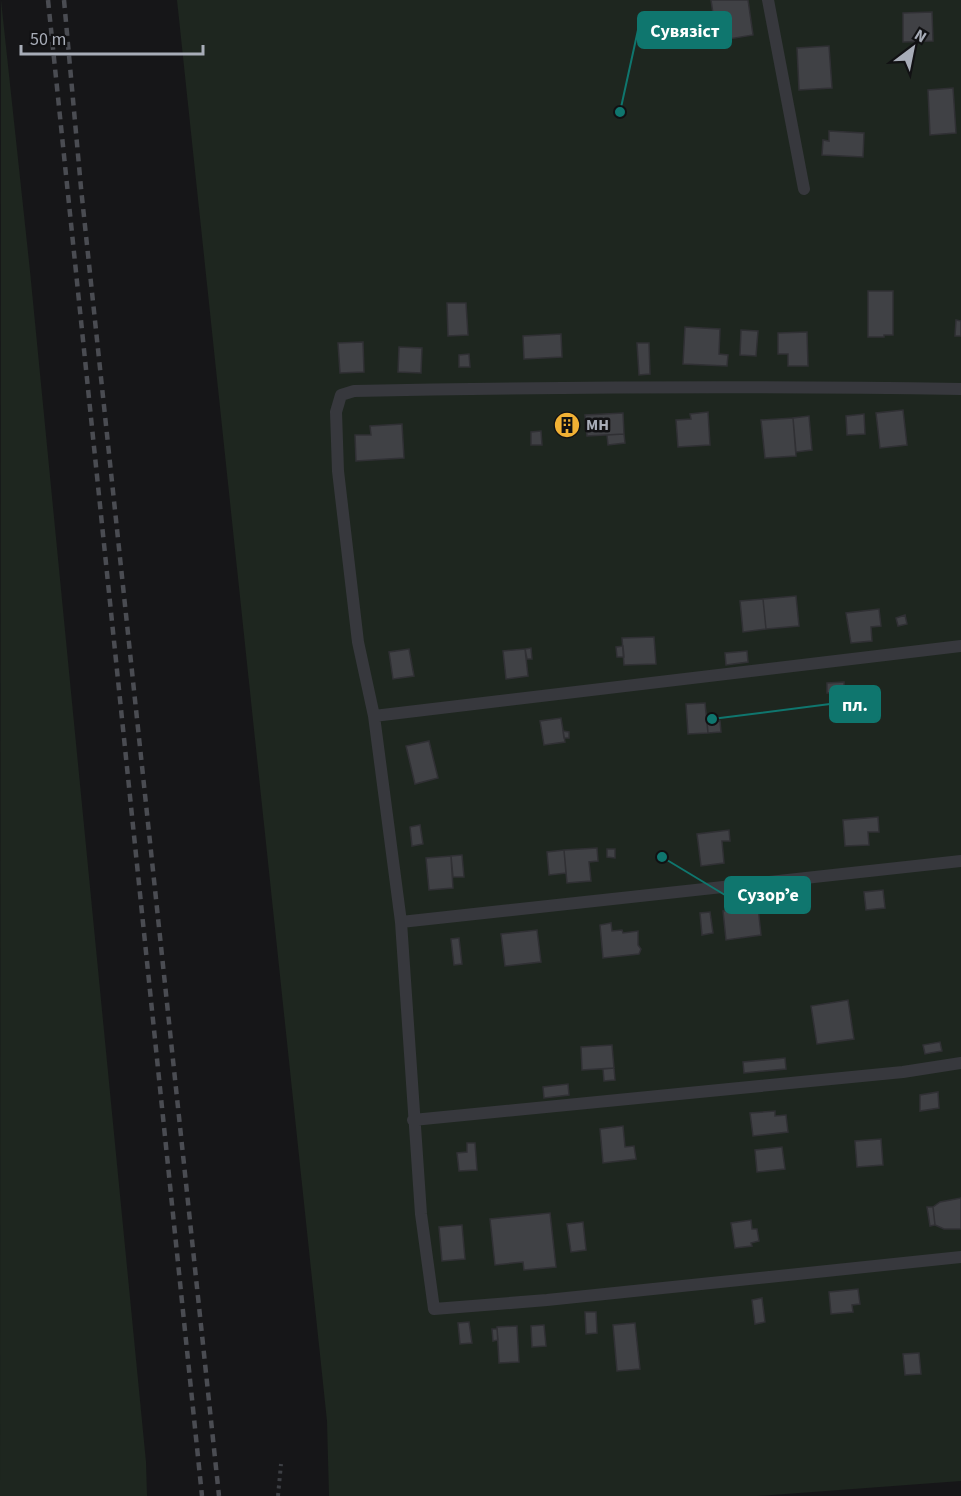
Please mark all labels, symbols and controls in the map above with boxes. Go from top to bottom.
callout: Сувязіст [638,12,731,48]
scale bar [21,18,202,56]
north arrow [883,18,943,78]
text: Сувязіст [650,19,720,44]
text: N [910,24,931,48]
text: 50 m [30,27,66,52]
building icon: МН [552,410,582,440]
place label: МН [586,414,609,436]
callout: пл. [830,686,880,722]
text: пл. [842,693,868,718]
callout: Сузорʼе [725,877,810,913]
text: Сузорʼе [737,883,799,908]

